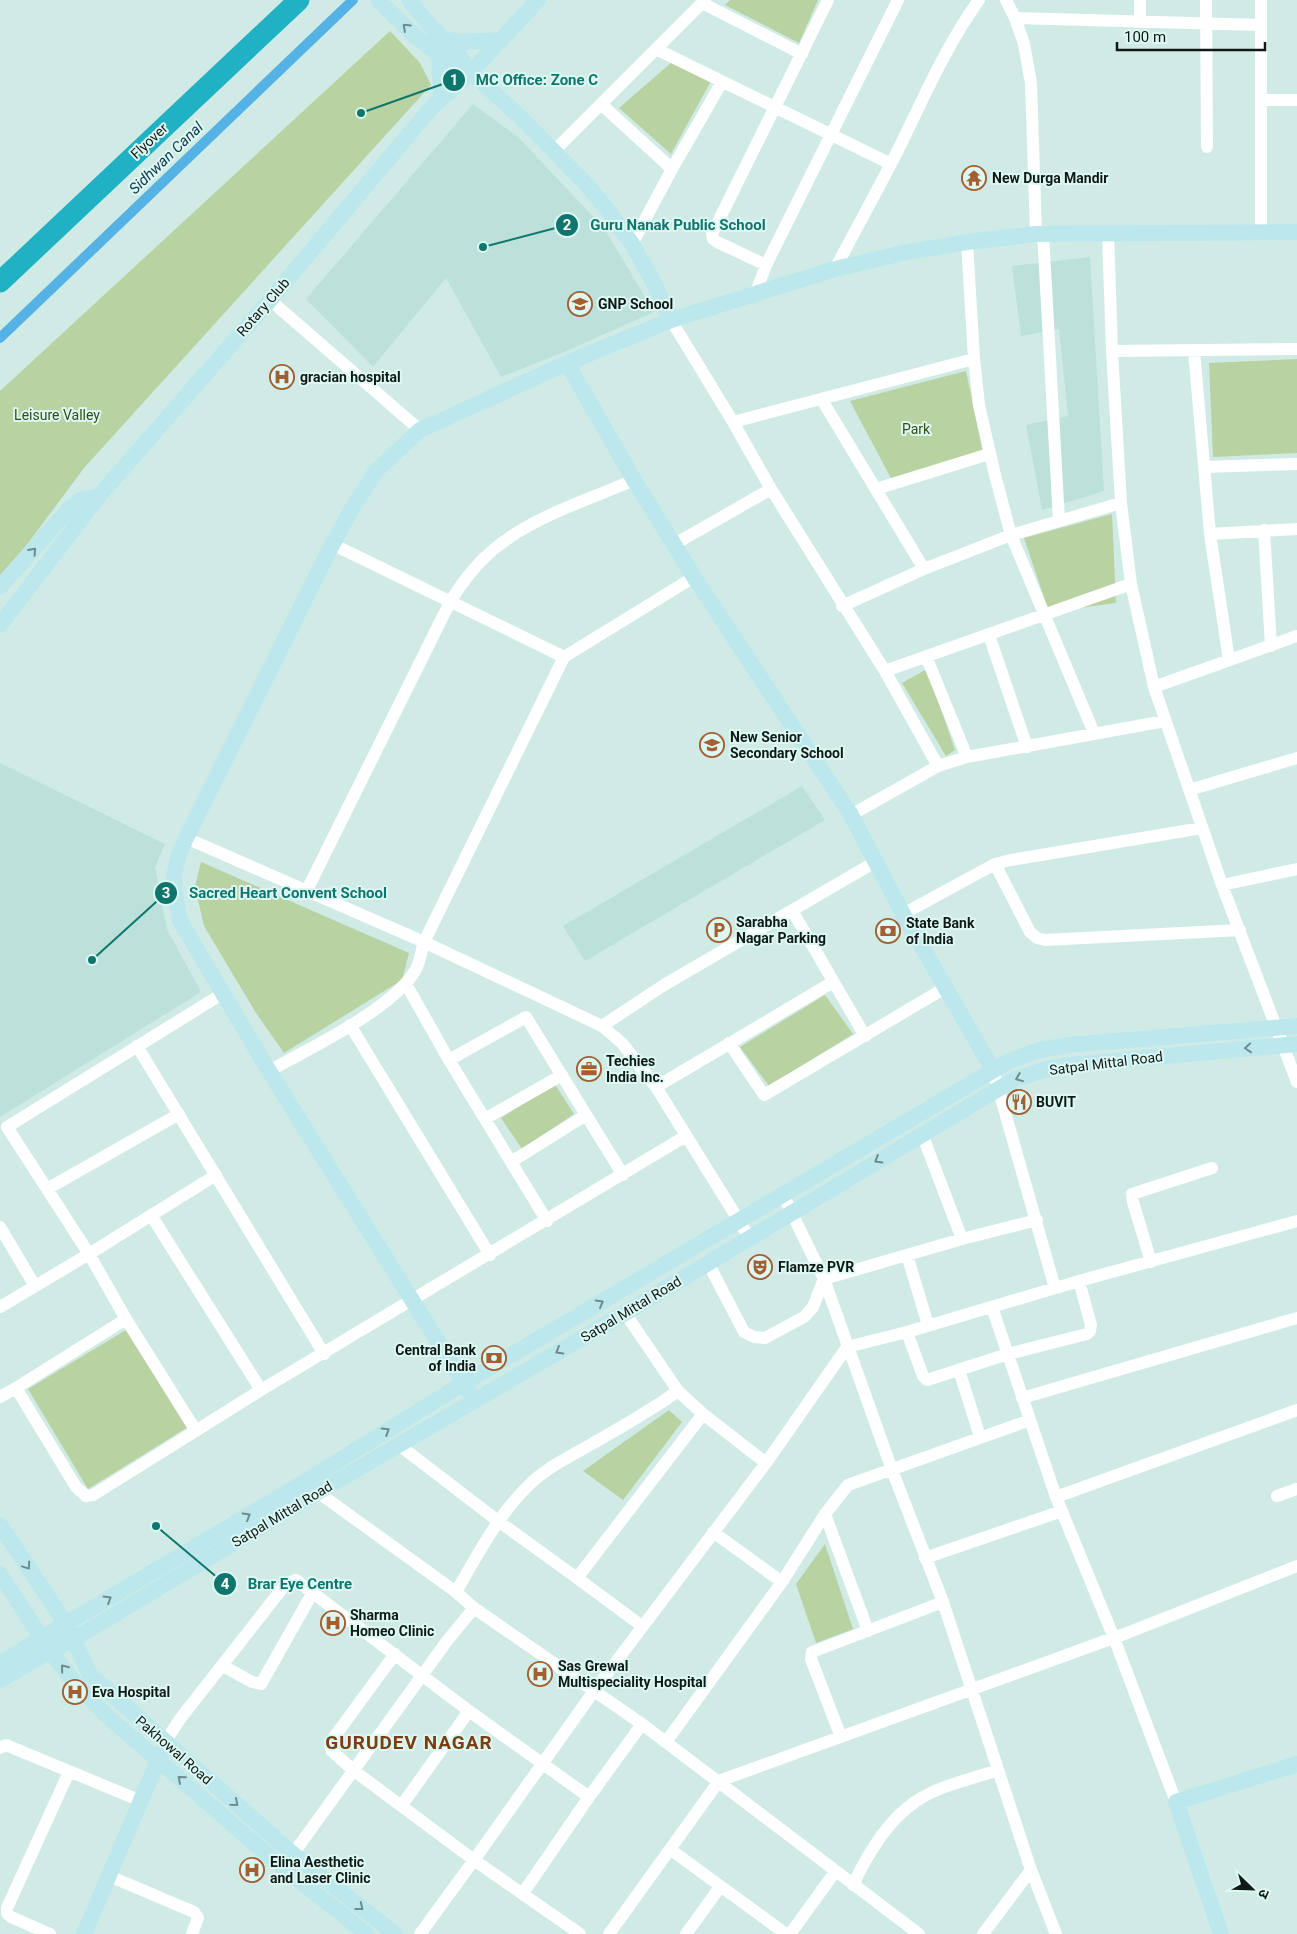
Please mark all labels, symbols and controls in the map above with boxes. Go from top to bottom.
scale bar [1117,20,1264,52]
one-way arrow [403,24,412,33]
text: 100 m [1124,28,1166,46]
callout: MC Office: Zone C [441,65,608,95]
text: 1 [450,71,458,89]
text: MC Office: Zone C [476,71,598,89]
water label: Sidhwan Canal [125,118,207,198]
street label: Flyover [127,120,171,162]
temple icon: New Durga Mandir [961,165,987,191]
place label: New Durga Mandir [992,170,1108,186]
callout: Guru Nanak Public School [555,210,775,240]
text: 2 [563,216,572,234]
text: Guru Nanak Public School [590,216,766,234]
street label: Rotary Club [233,275,293,339]
school or university icon: GNP School [567,291,593,317]
place label: GNP School [598,296,673,312]
hospital icon: gracian hospital [269,364,295,390]
place label: gracian hospital [300,369,401,385]
park label: Leisure Valley [14,407,100,423]
park label: Park [902,421,931,437]
one-way arrow [27,548,36,557]
place label: New Senior Secondary School [730,729,844,761]
school or university icon: New Senior Secondary School [699,732,725,758]
callout: Sacred Heart Convent School [154,878,397,908]
text: 3 [162,884,170,902]
text: Sacred Heart Convent School [189,884,387,902]
place label: Sarabha Nagar Parking [736,914,826,946]
place label: State Bank of India [906,915,975,947]
parking icon: Sarabha Nagar Parking [706,917,732,943]
bank icon: State Bank of India [875,918,901,944]
one-way arrow [1244,1042,1252,1053]
street label: Satpal Mittal Road [1048,1048,1164,1078]
place label: Techies India Inc. [606,1053,664,1085]
office icon: Techies India Inc. [576,1056,602,1082]
one-way arrow [1015,1072,1024,1082]
restaurant icon: BUVIT [1006,1089,1032,1115]
place label: BUVIT [1036,1094,1076,1110]
one-way arrow [875,1154,884,1164]
theatre icon: Flamze PVR [747,1254,773,1280]
place label: Flamze PVR [778,1259,854,1275]
street label: Satpal Mittal Road [578,1273,684,1345]
one-way arrow [595,1299,604,1309]
place label: Central Bank of India [395,1342,477,1374]
bank icon: Central Bank of India [481,1345,507,1371]
one-way arrow [555,1345,564,1355]
one-way arrow [380,1428,389,1437]
street label: Satpal Mittal Road [229,1478,335,1550]
one-way arrow [242,1512,251,1522]
one-way arrow [21,1560,30,1569]
callout: Brar Eye Centre [213,1569,362,1599]
text: 4 [221,1575,230,1593]
text: Brar Eye Centre [248,1575,352,1593]
one-way arrow [102,1595,111,1605]
place label: Sharma Homeo Clinic [350,1607,434,1639]
hospital icon: Sharma Homeo Clinic [320,1610,346,1636]
place label: Sas Grewal Multispeciality Hospital [558,1658,707,1690]
hospital icon: Sas Grewal Multispeciality Hospital [527,1661,553,1687]
one-way arrow [61,1665,69,1674]
hospital icon: Eva Hospital [62,1679,88,1705]
place label: Eva Hospital [92,1684,170,1700]
street label: Pakhowal Road [132,1712,216,1788]
district label: GURUDEV NAGAR [325,1731,493,1754]
one-way arrow [178,1776,187,1785]
one-way arrow [229,1797,238,1806]
place label: Elina Aesthetic and Laser Clinic [270,1854,371,1886]
hospital icon: Elina Aesthetic and Laser Clinic [239,1857,265,1883]
north arrow [1227,1864,1277,1914]
text: उ [1255,1887,1273,1902]
one-way arrow [354,1901,363,1909]

